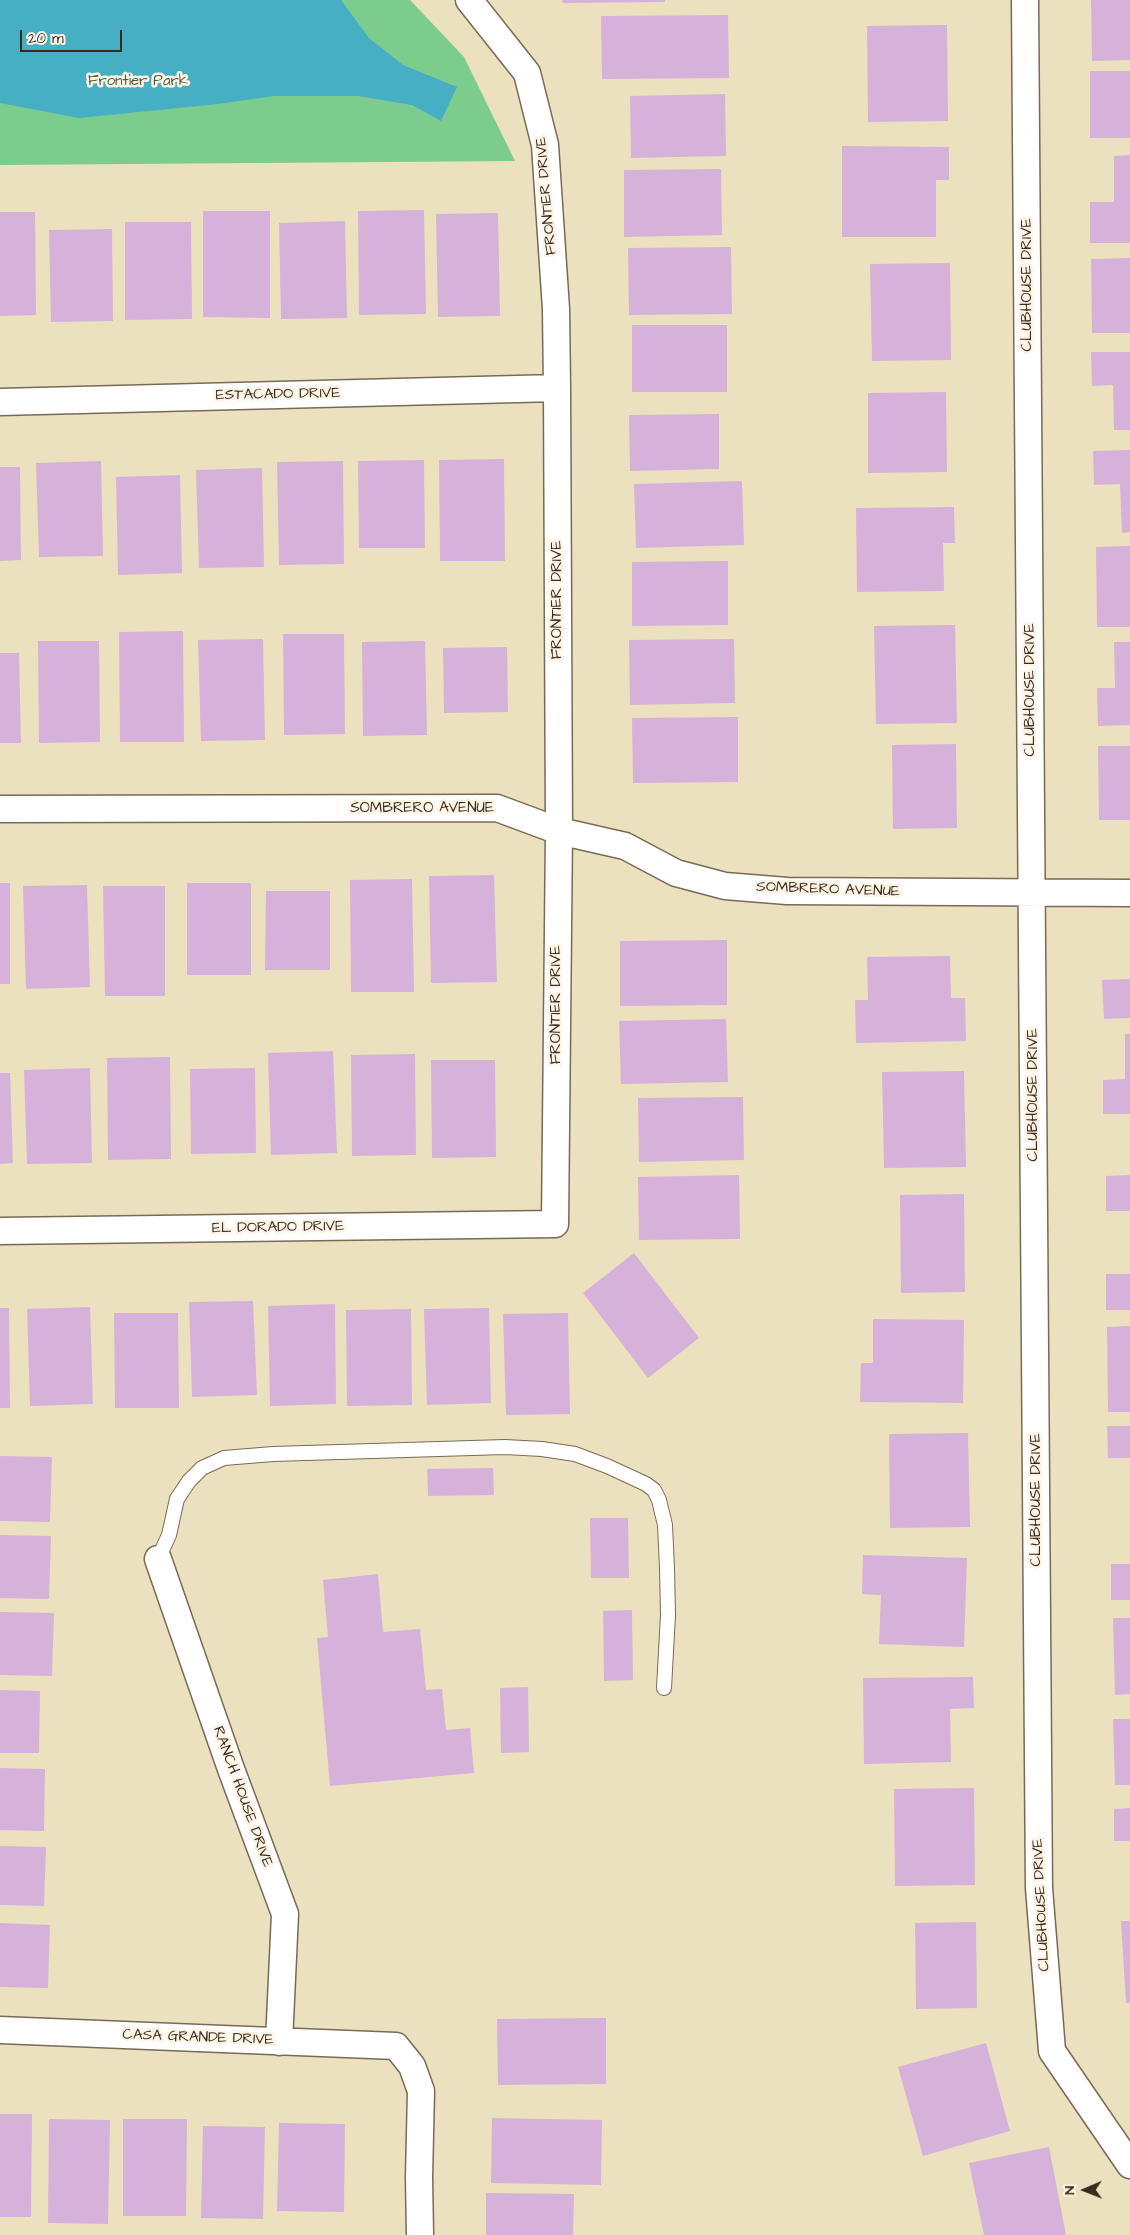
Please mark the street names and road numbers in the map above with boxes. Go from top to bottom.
street label: FRONTIER DRIVE [533,136,561,256]
street label: CLUBHOUSE DRIVE [1019,218,1037,352]
street label: ESTACADO DRIVE [216,385,340,405]
street label: FRONTIER DRIVE [549,541,567,659]
street label: CLUBHOUSE DRIVE [1022,623,1040,757]
street label: SOMBRERO AVENUE [350,800,494,818]
street label: SOMBRERO AVENUE [756,878,900,902]
street label: FRONTIER DRIVE [548,946,566,1064]
street label: CLUBHOUSE DRIVE [1025,1028,1043,1162]
street label: EL DORADO DRIVE [212,1218,344,1238]
street label: CLUBHOUSE DRIVE [1028,1433,1046,1567]
street label: RANCH HOUSE DRIVE [208,1724,276,1870]
street label: CLUBHOUSE DRIVE [1030,1838,1054,1972]
street label: CASA GRANDE DRIVE [122,2026,274,2050]

